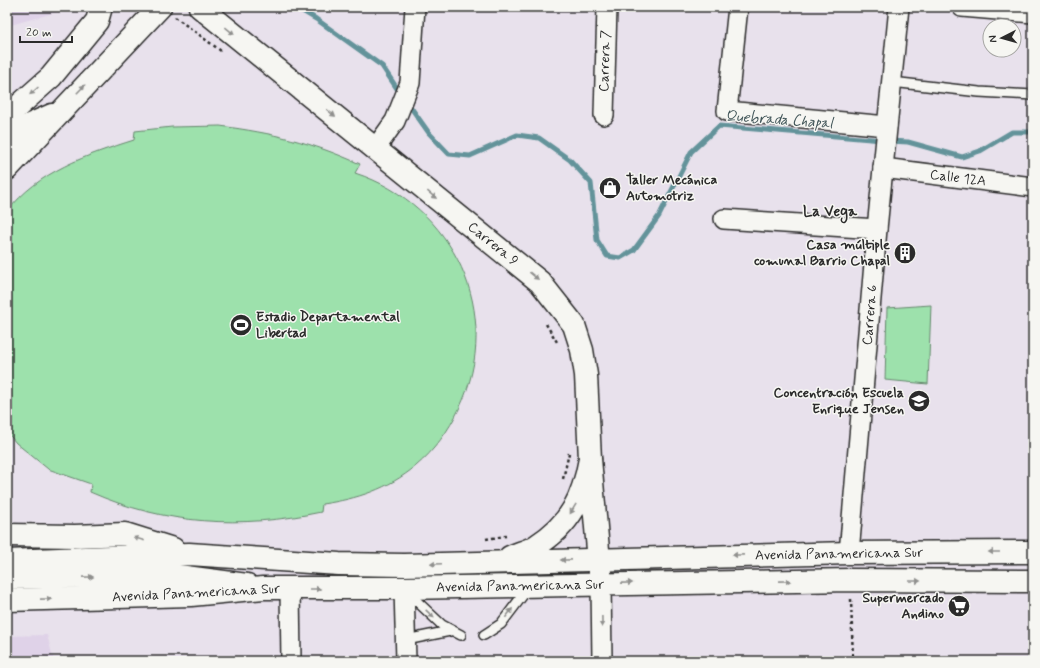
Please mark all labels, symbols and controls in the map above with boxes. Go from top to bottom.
scale bar [20,18,72,44]
north arrow [982,18,1022,58]
text: 20 m [26,25,52,41]
one-way arrow [225,27,236,36]
street label: Carrera 7 [595,29,615,92]
text: N [986,35,1000,43]
one-way arrow [76,84,86,94]
one-way arrow [29,87,40,96]
water label: Quebrada Chapal [724,106,835,134]
one-way arrow [326,109,337,118]
street label: Calle 12A [929,166,987,190]
place label: Taller Mecánica Automotriz [626,171,717,205]
shop icon: Taller Mecánica Automotriz [597,175,623,201]
one-way arrow [427,190,438,199]
district label: La Vega [803,202,858,224]
street label: Carrera 9 [464,218,522,270]
place label: Casa múltiple comunal Barrio Chapal [754,236,890,270]
building icon: Casa múltiple comunal Barrio Chapal [892,240,918,266]
one-way arrow [528,272,539,281]
street label: Carrera 6 [858,284,882,346]
place label: Estadio Departamental Libertad [256,308,400,342]
sports icon: Estadio Departamental Libertad [228,312,254,338]
place label: Concentración Escuela Enrique Jensen [774,384,904,418]
school or university icon: Concentración Escuela Enrique Jensen [906,388,932,414]
one-way arrow [570,503,577,515]
one-way arrow [132,535,144,541]
street label: Avenida Panamericana Sur [755,544,923,564]
one-way arrow [987,549,1000,555]
one-way arrow [732,552,744,559]
one-way arrow [559,557,572,563]
one-way arrow [430,560,442,567]
one-way arrow [82,574,95,580]
street label: Avenida Panamericana Sur [436,576,604,596]
one-way arrow [779,578,792,584]
one-way arrow [909,578,922,584]
street label: Avenida Panamericana Sur [112,580,281,606]
one-way arrow [621,580,633,587]
one-way arrow [309,586,322,592]
place label: Supermercado Andino [863,589,945,623]
supermarket icon: Supermercado Andino [946,593,972,619]
one-way arrow [40,596,53,602]
one-way arrow [505,607,513,618]
one-way arrow [425,610,436,619]
one-way arrow [599,616,605,629]

